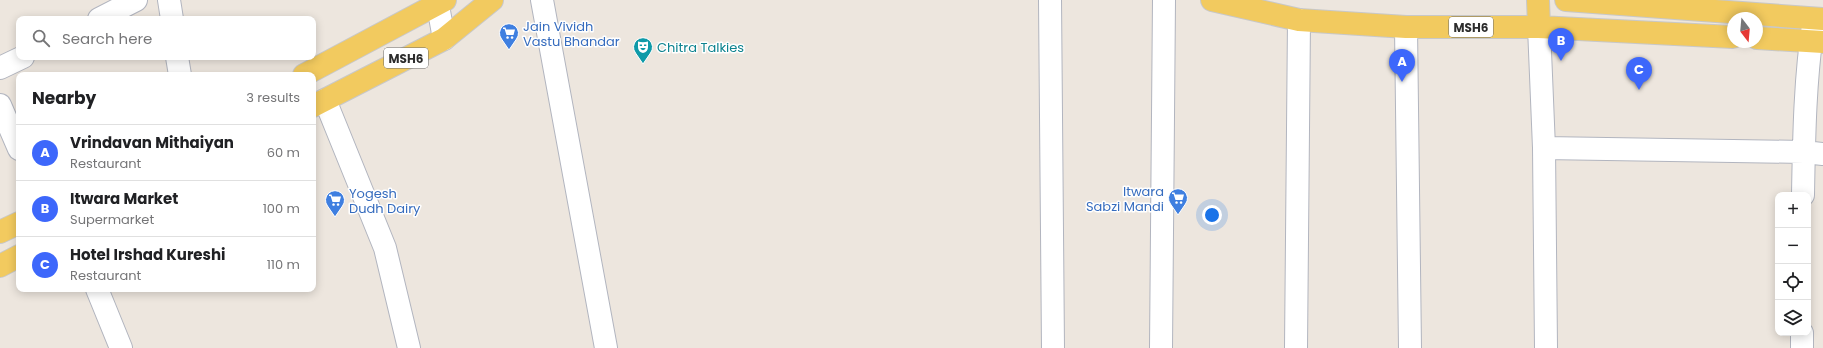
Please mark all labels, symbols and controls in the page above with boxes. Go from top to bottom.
north arrow [1727,12,1763,48]
search box [16,16,316,60]
place label: Jain Vividh Vastu Bhandar [523,17,620,51]
road number: MSH6 [1449,17,1493,37]
supermarket icon: Jain Vividh Vastu Bhandar [498,22,520,50]
icon: search [30,27,52,49]
text: Search here [62,28,152,49]
pin: B [1548,28,1574,61]
theatre icon: Chitra Talkies [632,36,654,64]
place label: Chitra Talkies [657,38,744,57]
road number: MSH6 [384,48,428,68]
pin: A [1389,49,1415,82]
pin: C [1626,57,1652,90]
text: Nearby [32,86,96,110]
text: 3 results [246,88,300,107]
text: Vrindavan Mithaiyan [70,132,234,153]
text: A [40,143,50,162]
text: 60 m [267,143,300,162]
text: Restaurant [70,154,141,173]
place label: Itwara Sabzi Mandi [1086,182,1164,216]
place label: Yogesh Dudh Dairy [349,184,421,218]
supermarket icon: Itwara Sabzi Mandi [1167,187,1189,215]
text: Itwara Market [70,188,178,209]
supermarket icon: Yogesh Dudh Dairy [324,189,346,217]
map controls [1775,192,1811,336]
button: + [1775,192,1811,228]
text: B [41,199,49,218]
text: 100 m [263,199,300,218]
your location [1202,205,1222,225]
text: Supermarket [70,210,154,229]
button: − [1775,228,1811,264]
text: Hotel Irshad Kureshi [70,244,225,265]
text: C [40,255,50,274]
text: 110 m [267,255,300,274]
button: locate [1775,264,1811,300]
text: Restaurant [70,266,141,285]
button: layers [1775,300,1811,336]

